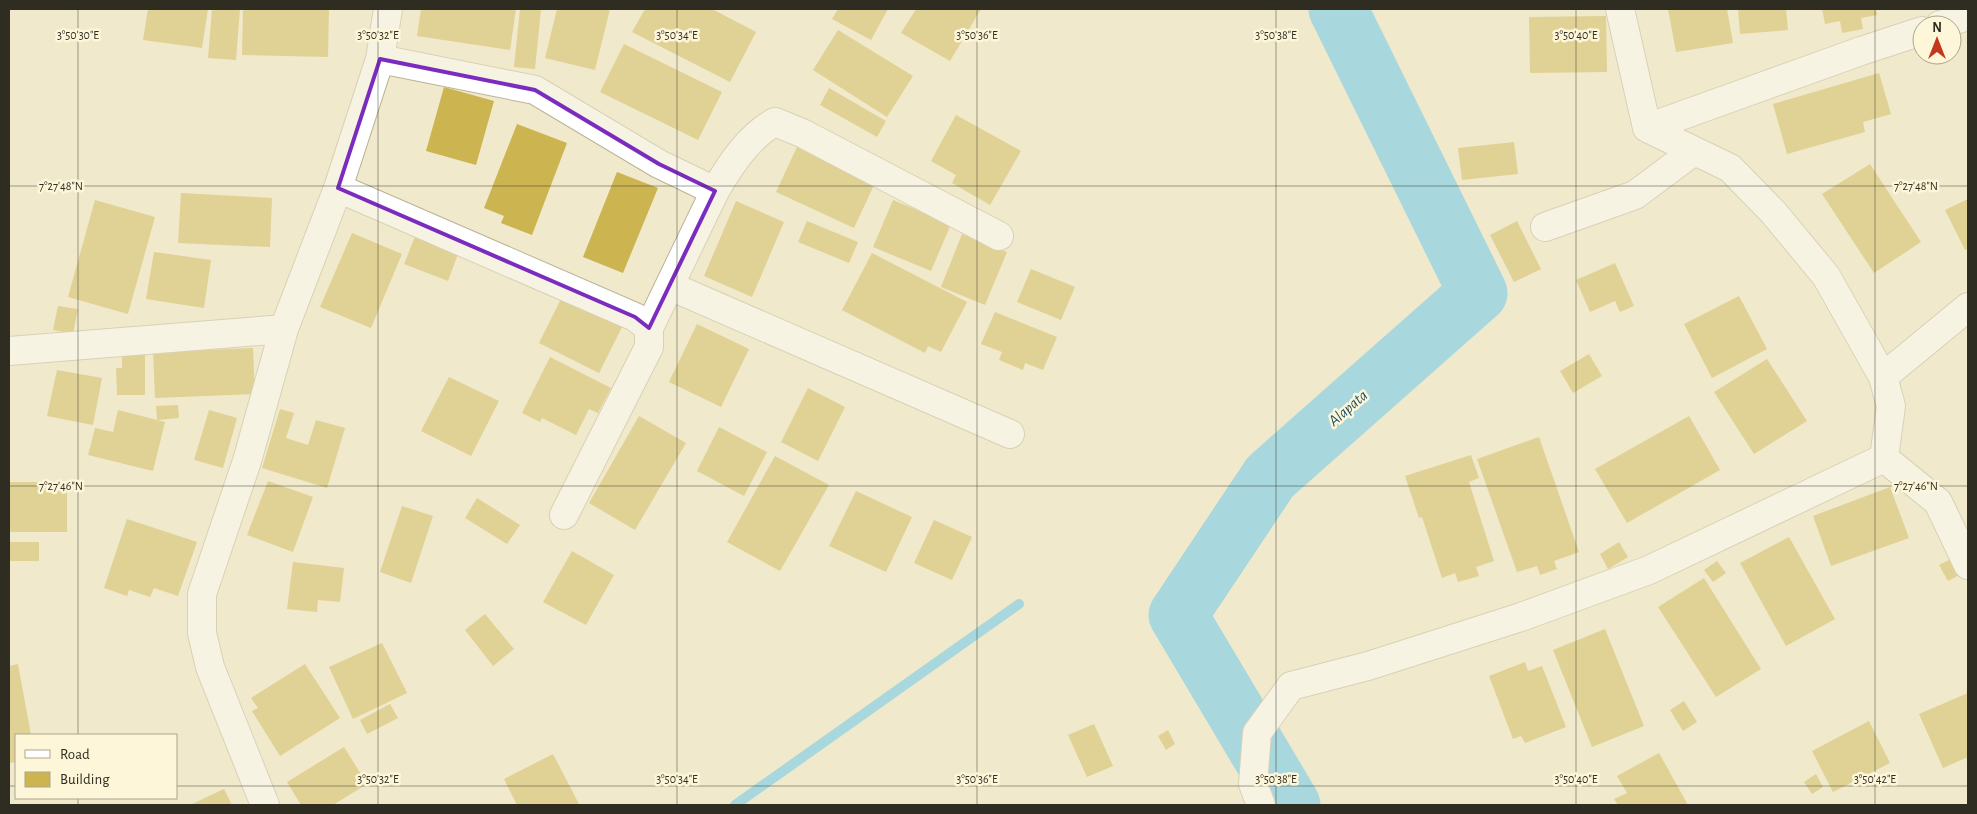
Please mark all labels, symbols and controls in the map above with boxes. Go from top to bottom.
north arrow [1912,15,1962,65]
text: N [1932,21,1942,35]
text: 3°50'30"E [57,29,99,41]
text: 3°50'32"E [357,29,399,41]
text: 3°50'34"E [656,29,698,41]
text: 3°50'36"E [956,29,998,41]
text: 3°50'38"E [1255,29,1297,41]
text: 3°50'40"E [1554,29,1598,41]
text: 7°27'48"N [39,180,83,192]
text: 7°27'48"N [1894,180,1938,192]
water label: Alapata [1325,387,1371,430]
text: 7°27'46"N [39,480,83,492]
text: 7°27'46"N [1894,480,1938,492]
legend [15,734,178,799]
text: Road [60,747,90,762]
text: Building [60,772,110,787]
text: 3°50'32"E [357,773,399,785]
text: 3°50'34"E [656,773,698,785]
text: 3°50'36"E [956,773,998,785]
text: 3°50'38"E [1255,773,1297,785]
text: 3°50'40"E [1554,773,1598,785]
text: 3°50'42"E [1854,773,1896,785]

